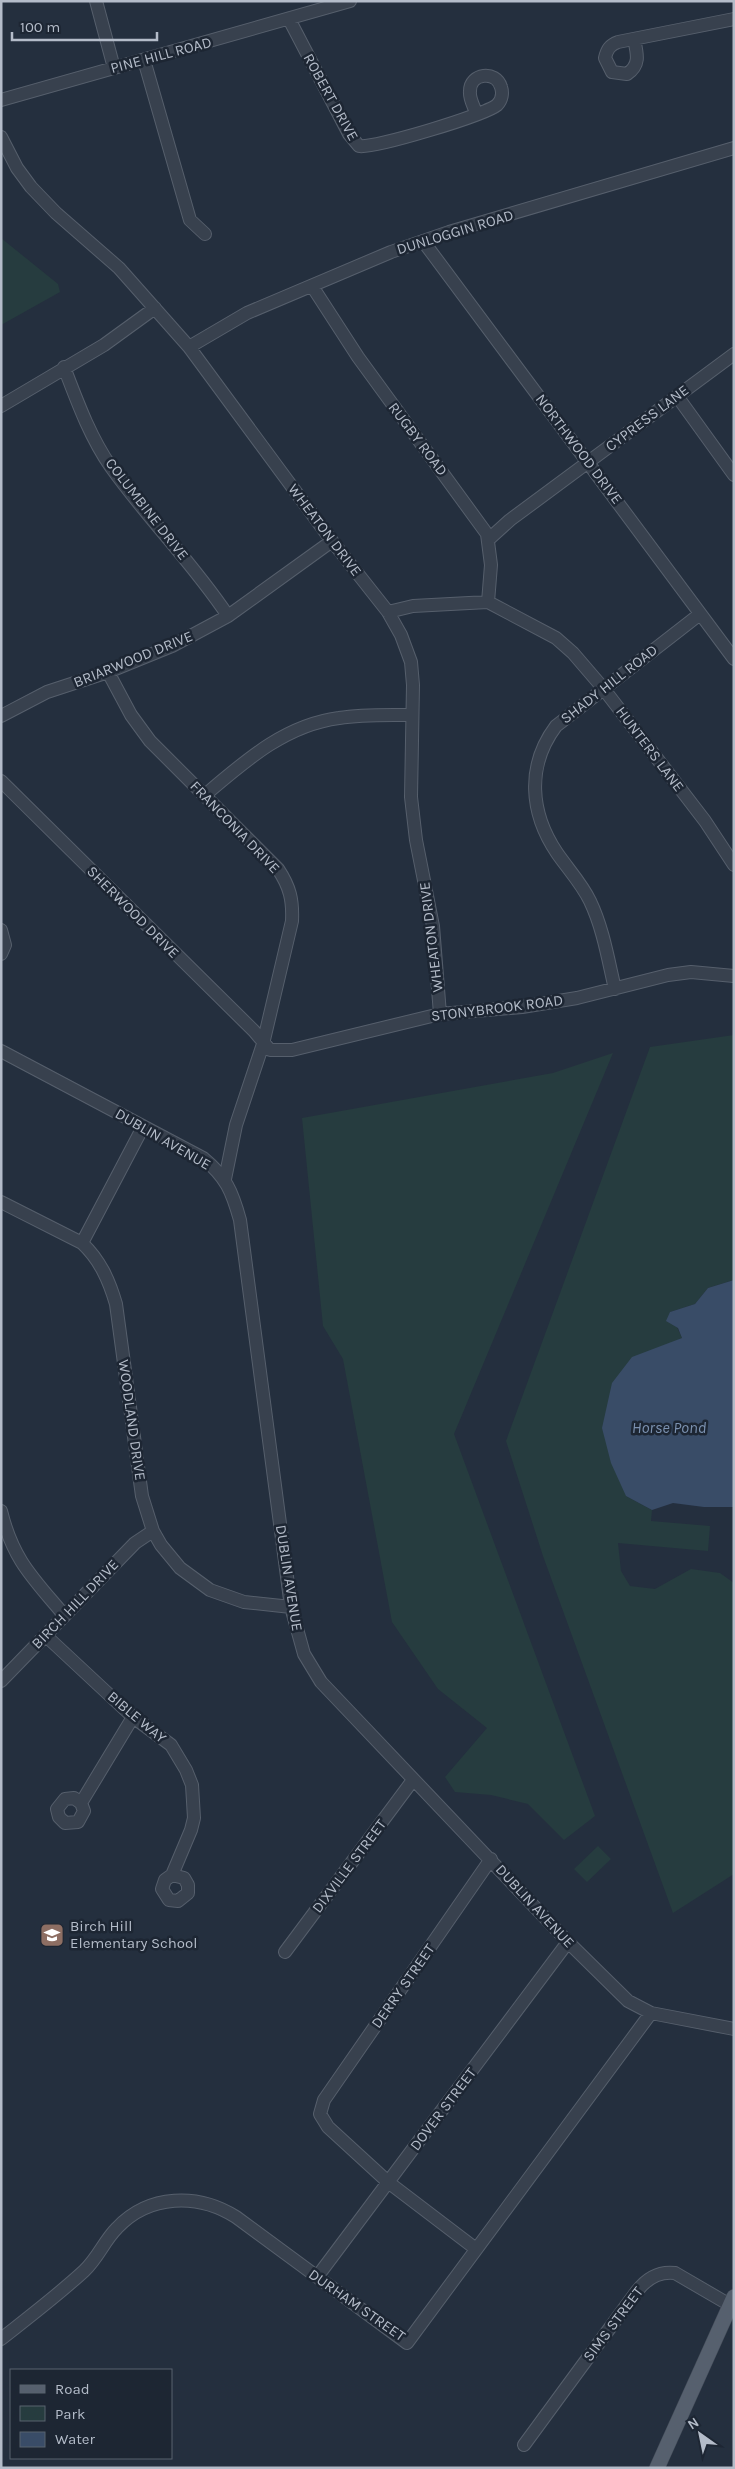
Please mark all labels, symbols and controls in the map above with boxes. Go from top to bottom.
scale bar [12,10,158,42]
text: 100 m [20,18,60,36]
street label: PINE HILL ROAD [108,33,214,77]
street label: ROBERT DRIVE [300,50,362,144]
street label: DUNLOGGIN ROAD [394,206,516,258]
street label: CYPRESS LANE [602,381,692,455]
street label: NORTHWOOD DRIVE [532,390,626,508]
street label: RUGBY ROAD [385,399,451,479]
street label: COLUMBINE DRIVE [102,454,192,564]
street label: WHEATON DRIVE [284,480,366,580]
street label: BRIARWOOD DRIVE [71,627,195,691]
street label: SHADY HILL ROAD [557,641,661,727]
street label: HUNTERS LANE [612,703,688,795]
street label: FRANCONIA DRIVE [186,777,284,877]
street label: SHERWOOD DRIVE [83,862,183,962]
street label: WHEATON DRIVE [415,881,447,993]
street label: STONYBROOK ROAD [430,991,564,1025]
street label: DUBLIN AVENUE [112,1104,214,1174]
street label: WOODLAND DRIVE [115,1358,149,1482]
water label: Horse Pond [632,1418,707,1437]
street label: DUBLIN AVENUE [272,1523,306,1633]
street label: BIRCH HILL DRIVE [28,1555,122,1653]
street label: BIBLE WAY [104,1687,171,1747]
street label: DIXVILLE STREET [308,1815,390,1916]
street label: DUBLIN AVENUE [492,1861,578,1951]
place label: Birch Hill Elementary School [70,1917,197,1952]
school or university icon: Birch Hill Elementary School [39,1922,65,1948]
street label: DERRY STREET [367,1940,439,2032]
street label: DOVER STREET [406,2064,480,2154]
street label: DURHAM STREET [305,2265,409,2345]
street label: SIMS STREET [579,2283,647,2365]
legend [10,2369,172,2459]
text: Road [55,2380,90,2398]
text: Park [55,2405,85,2423]
north arrow [675,2409,725,2459]
text: N [684,2414,702,2433]
text: Water [55,2430,96,2448]

